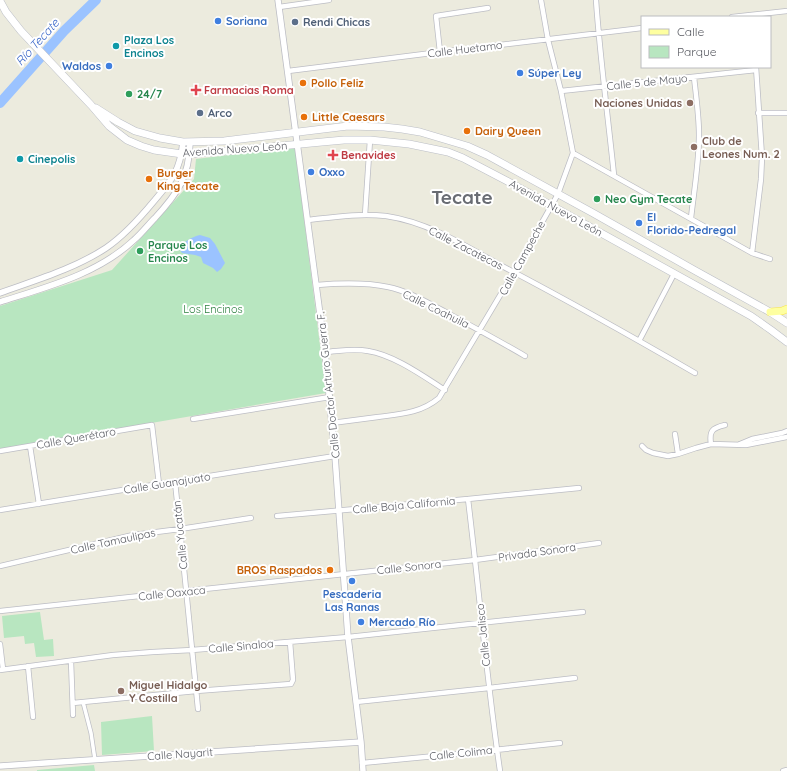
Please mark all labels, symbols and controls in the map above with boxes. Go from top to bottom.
place label: Soriana [226,14,267,28]
water label: Río Tecate [12,15,63,69]
place label: Rendi Chicas [303,15,370,29]
marker: Soriana [213,16,223,26]
legend [641,16,771,68]
marker: Rendi Chicas [290,17,300,27]
text: Calle [677,24,705,39]
place label: Plaza Los Encinos [124,33,174,60]
street label: Calle Huetamo [427,37,504,61]
marker: Plaza Los Encinos [111,41,121,51]
text: Parque [677,44,717,59]
place label: Waldos [62,59,101,73]
marker: Waldos [104,61,114,71]
place label: Súper Ley [528,66,581,80]
marker: Súper Ley [515,68,525,78]
street label: Calle 5 de Mayo [606,71,689,93]
place label: Pollo Feliz [311,76,364,90]
marker: Pollo Feliz [298,78,308,88]
place label: Farmacias Roma [204,83,294,97]
marker: Farmacias Roma [191,85,201,95]
place label: 24/7 [137,87,162,101]
marker: 24/7 [124,89,134,99]
place label: Naciones Unidas [594,96,682,110]
marker: Naciones Unidas [685,98,695,108]
place label: Arco [208,106,232,120]
marker: Arco [195,108,205,118]
place label: Little Caesars [312,110,385,124]
marker: Little Caesars [299,112,309,122]
place label: Dairy Queen [475,124,541,138]
marker: Dairy Queen [462,126,472,136]
place label: Club de Leones Num. 2 [702,134,780,161]
street label: Avenida Nuevo León [182,138,288,160]
marker: Club de Leones Num. 2 [689,142,699,152]
place label: Benavides [341,148,396,162]
marker: Benavides [328,150,338,160]
place label: Cinepolis [28,152,75,166]
marker: Cinepolis [15,154,25,164]
place label: Oxxo [319,165,345,179]
place label: Burger King Tecate [157,166,220,193]
marker: Oxxo [306,167,316,177]
marker: Burger King Tecate [144,174,154,184]
street label: Avenida Nuevo León [507,176,605,240]
district label: Tecate [431,185,493,209]
place label: Neo Gym Tecate [605,192,693,206]
marker: Neo Gym Tecate [592,194,602,204]
place label: El Florido-Pedregal [647,210,736,237]
street label: Calle Campeche [496,218,548,298]
marker: El Florido-Pedregal [634,218,644,228]
street label: Calle Zacatecas [426,223,506,273]
place label: Parque Los Encinos [148,238,207,265]
marker: Parque Los Encinos [135,246,145,256]
street label: Calle Coahuila [400,287,472,331]
park label: Los Encinos [183,302,243,316]
street label: Calle Doctor Arturo Guerra F. [313,311,343,459]
street label: Calle Querétaro [35,424,117,452]
street label: Calle Guanajuato [123,469,212,497]
street label: Calle Baja California [352,494,456,516]
street label: Calle Yucatán [169,500,191,570]
street label: Calle Tamaulipas [69,525,157,557]
street label: Privada Sonora [497,540,577,564]
street label: Calle Sonora [376,557,442,577]
place label: BROS Raspados [237,563,322,577]
marker: BROS Raspados [325,565,335,575]
marker: Pescaderia Las Ranas [347,576,357,586]
street label: Calle Oaxaca [138,583,206,603]
place label: Pescaderia Las Ranas [323,587,381,614]
street label: Calle Jalisco [473,602,493,667]
place label: Mercado Río [369,615,436,629]
marker: Mercado Río [356,617,366,627]
street label: Calle Sinaloa [208,636,274,656]
place label: Miguel Hidalgo Y Costilla [129,678,208,705]
marker: Miguel Hidalgo Y Costilla [116,686,126,696]
street label: Calle Colima [429,743,493,763]
street label: Calle Nayarit [147,745,214,763]

